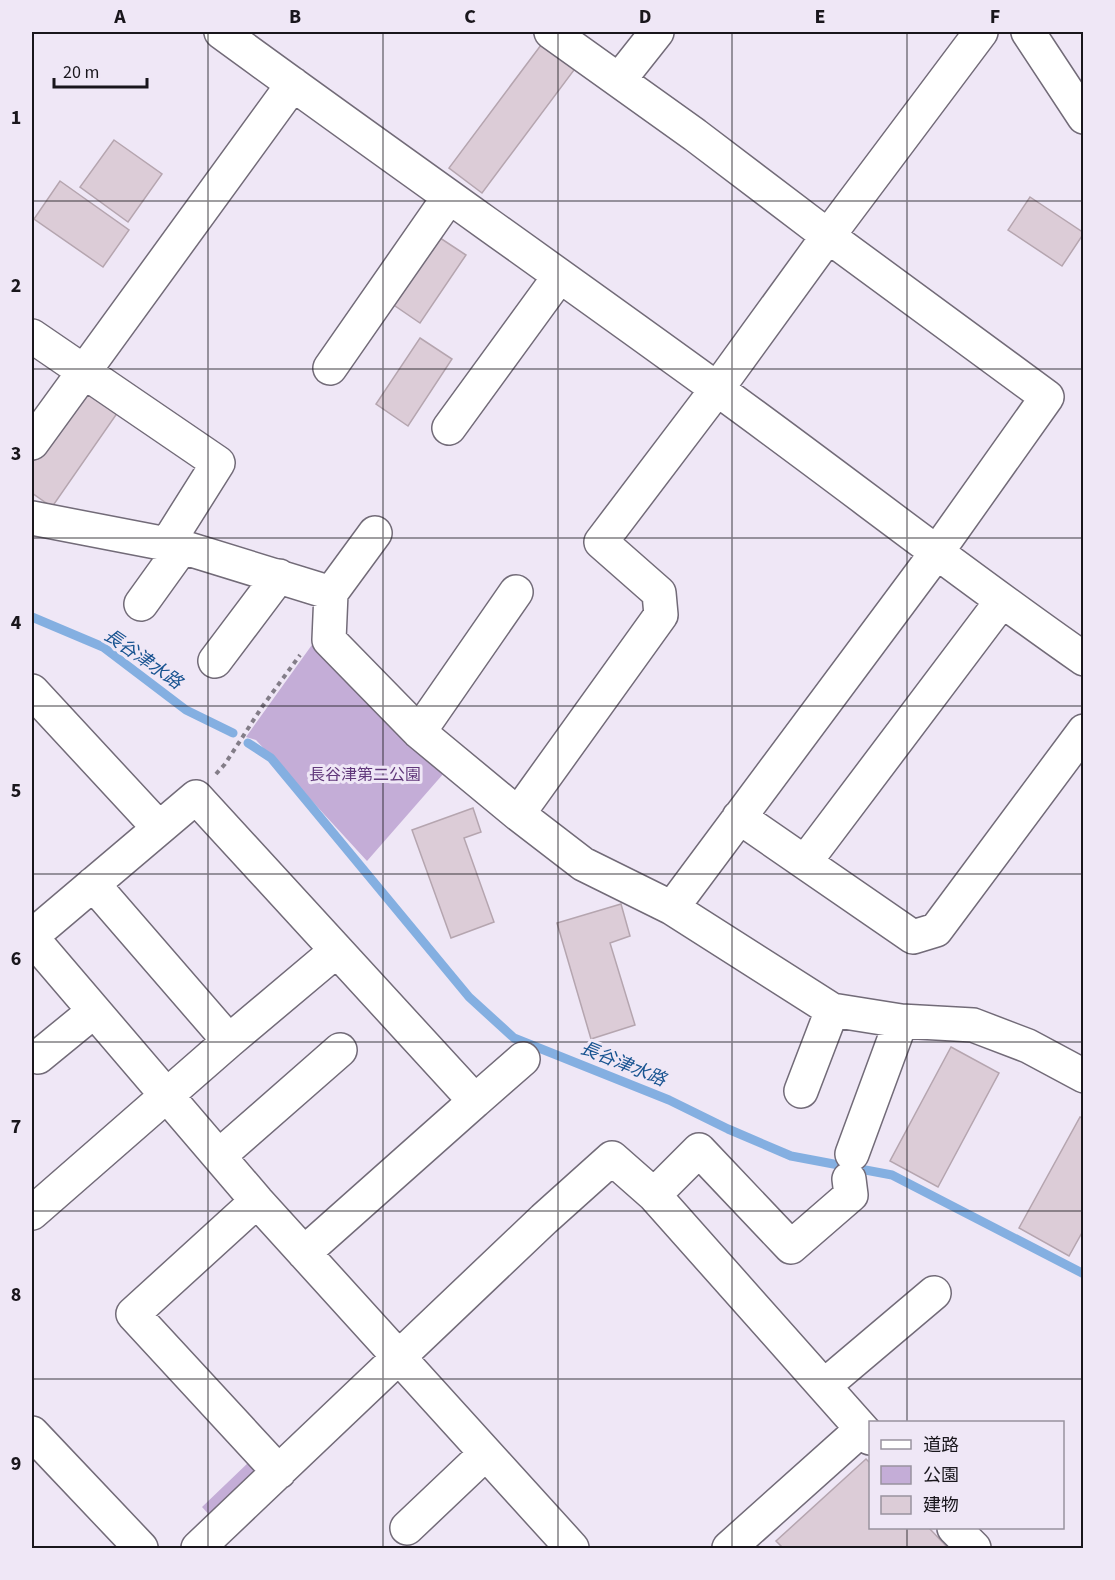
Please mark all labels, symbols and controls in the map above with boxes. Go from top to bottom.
text: A [113,3,126,31]
text: B [289,3,301,31]
text: C [464,3,476,31]
text: D [639,3,651,31]
text: E [815,3,825,31]
text: F [990,3,1000,31]
scale bar [54,51,147,89]
text: 20 m [63,60,99,85]
text: 1 [11,104,21,132]
text: 2 [11,272,21,300]
text: 3 [11,440,21,468]
text: 4 [11,609,22,637]
water label: 長谷津水路 [99,623,189,696]
park label: 長谷津第二公園 [309,764,421,786]
text: 5 [11,777,21,805]
text: 6 [11,945,21,973]
water label: 長谷津水路 [577,1036,671,1093]
text: 7 [11,1113,21,1141]
text: 8 [11,1281,21,1309]
legend [869,1421,1064,1529]
text: 道路 [923,1433,959,1458]
text: 9 [11,1450,21,1478]
text: 公園 [923,1463,959,1488]
text: 建物 [923,1493,959,1518]

